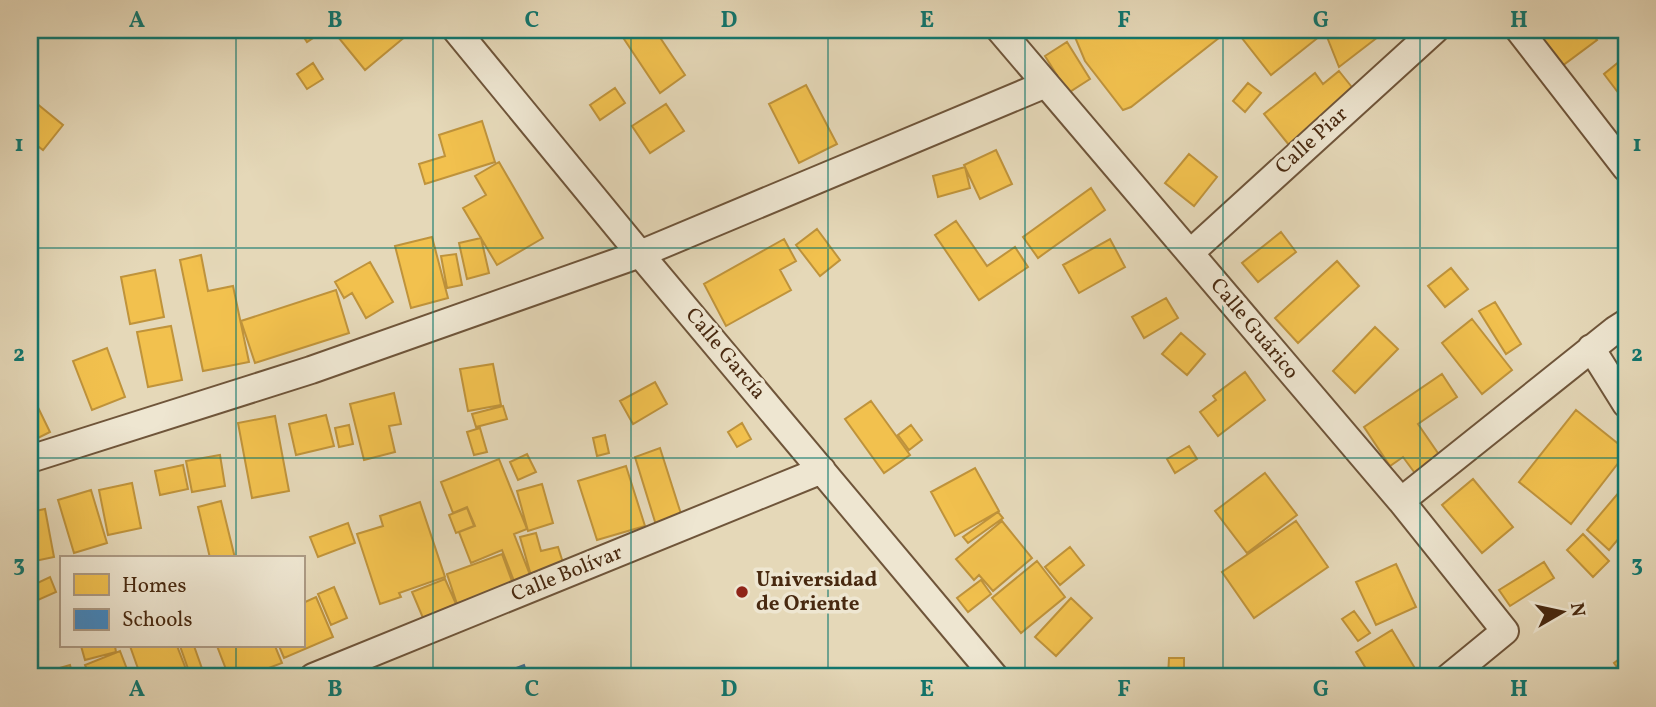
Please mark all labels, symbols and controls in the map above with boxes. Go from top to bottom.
text: A [129,5,145,37]
text: B [327,5,343,37]
text: C [525,5,539,37]
text: D [721,5,738,37]
text: E [920,5,934,37]
text: F [1117,5,1131,37]
text: G [1313,5,1329,37]
text: H [1510,5,1528,37]
street label: Calle Piar [1269,100,1355,181]
text: 1 [14,129,24,161]
text: 1 [1632,129,1642,161]
street label: Calle Guárico [1203,272,1305,386]
street label: Calle García [678,302,772,406]
text: 2 [13,339,25,371]
text: 2 [1631,339,1643,371]
street label: Calle Bolívar [507,538,627,610]
text: 3 [13,549,25,581]
text: 3 [1631,549,1643,581]
legend [60,556,304,648]
place label: Universidad de Oriente [756,566,878,619]
text: Homes [122,572,187,601]
north arrow [1526,578,1596,648]
marker: Universidad de Oriente [734,584,750,600]
text: N [1563,601,1591,619]
text: Schools [122,606,192,635]
text: A [129,674,145,706]
text: B [327,674,343,706]
text: C [525,674,539,706]
text: D [721,674,738,706]
text: E [920,674,934,706]
text: F [1117,674,1131,706]
text: G [1313,674,1329,706]
text: H [1510,674,1528,706]

